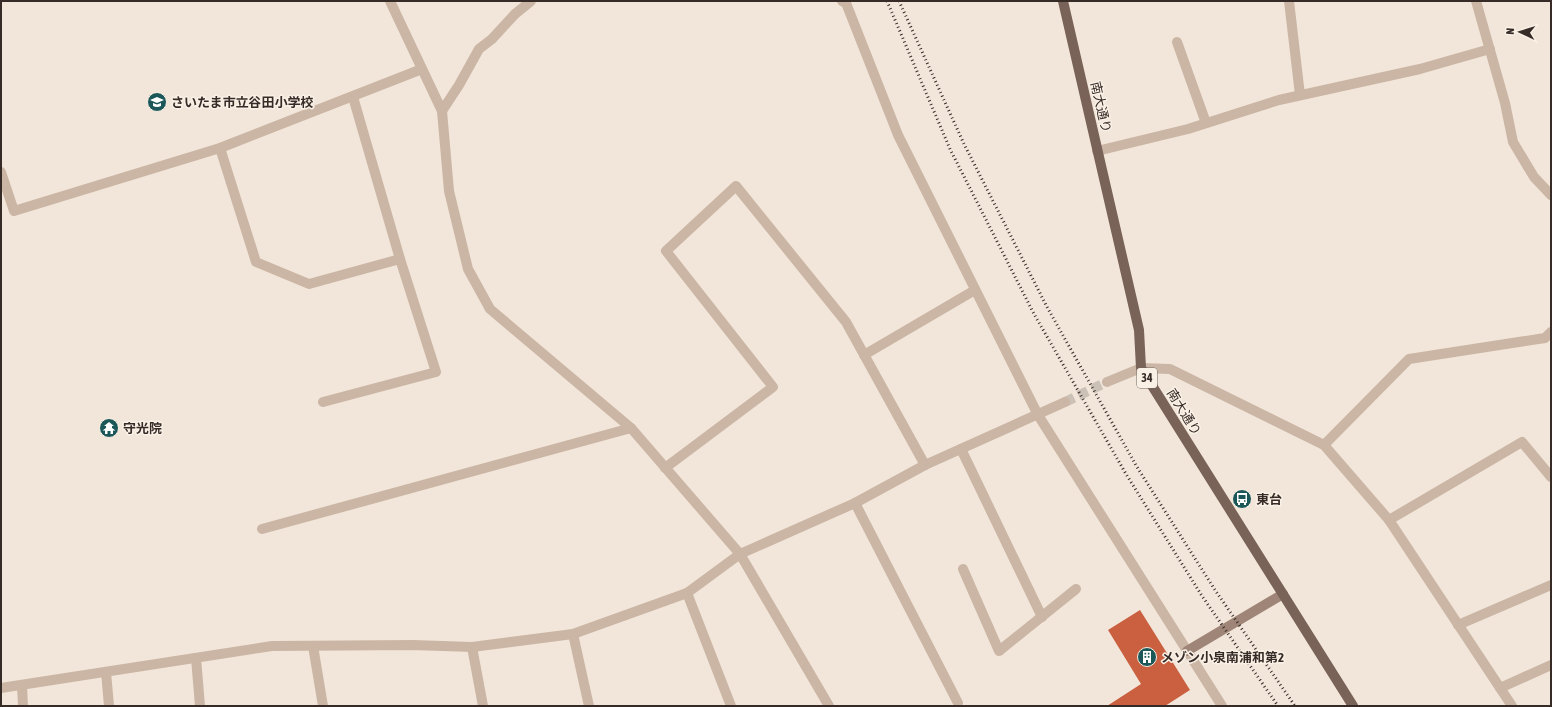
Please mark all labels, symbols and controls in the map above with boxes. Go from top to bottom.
north arrow [1500,12,1540,52]
text: N [1504,28,1516,35]
street label: 南大通り [1088,80,1114,134]
school or university icon: さいたま市立谷田小学校 [146,91,168,113]
place label: さいたま市立谷田小学校 [171,95,314,110]
road number: 34 [1137,368,1157,388]
street label: 南大通り [1164,386,1204,438]
temple icon: 守光院 [98,417,120,439]
place label: 守光院 [123,421,162,436]
bus stop icon: 東台 [1231,488,1253,510]
place label: 東台 [1256,492,1282,507]
building icon: メゾン小泉南浦和第2 [1136,646,1158,668]
place label: メゾン小泉南浦和第2 [1161,650,1284,665]

